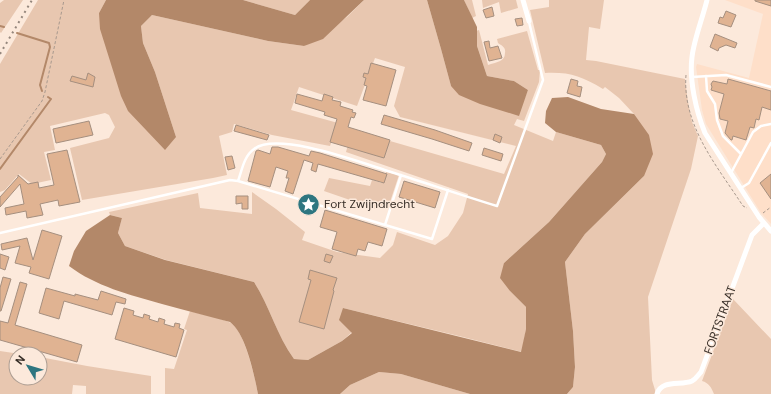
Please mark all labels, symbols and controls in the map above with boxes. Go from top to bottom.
place icon: Fort Zwijndrecht [295,191,321,217]
place label: Fort Zwijndrecht [324,196,415,212]
street label: FORTSTRAAT [700,283,740,356]
north arrow [8,346,48,386]
text: N [12,352,28,367]

